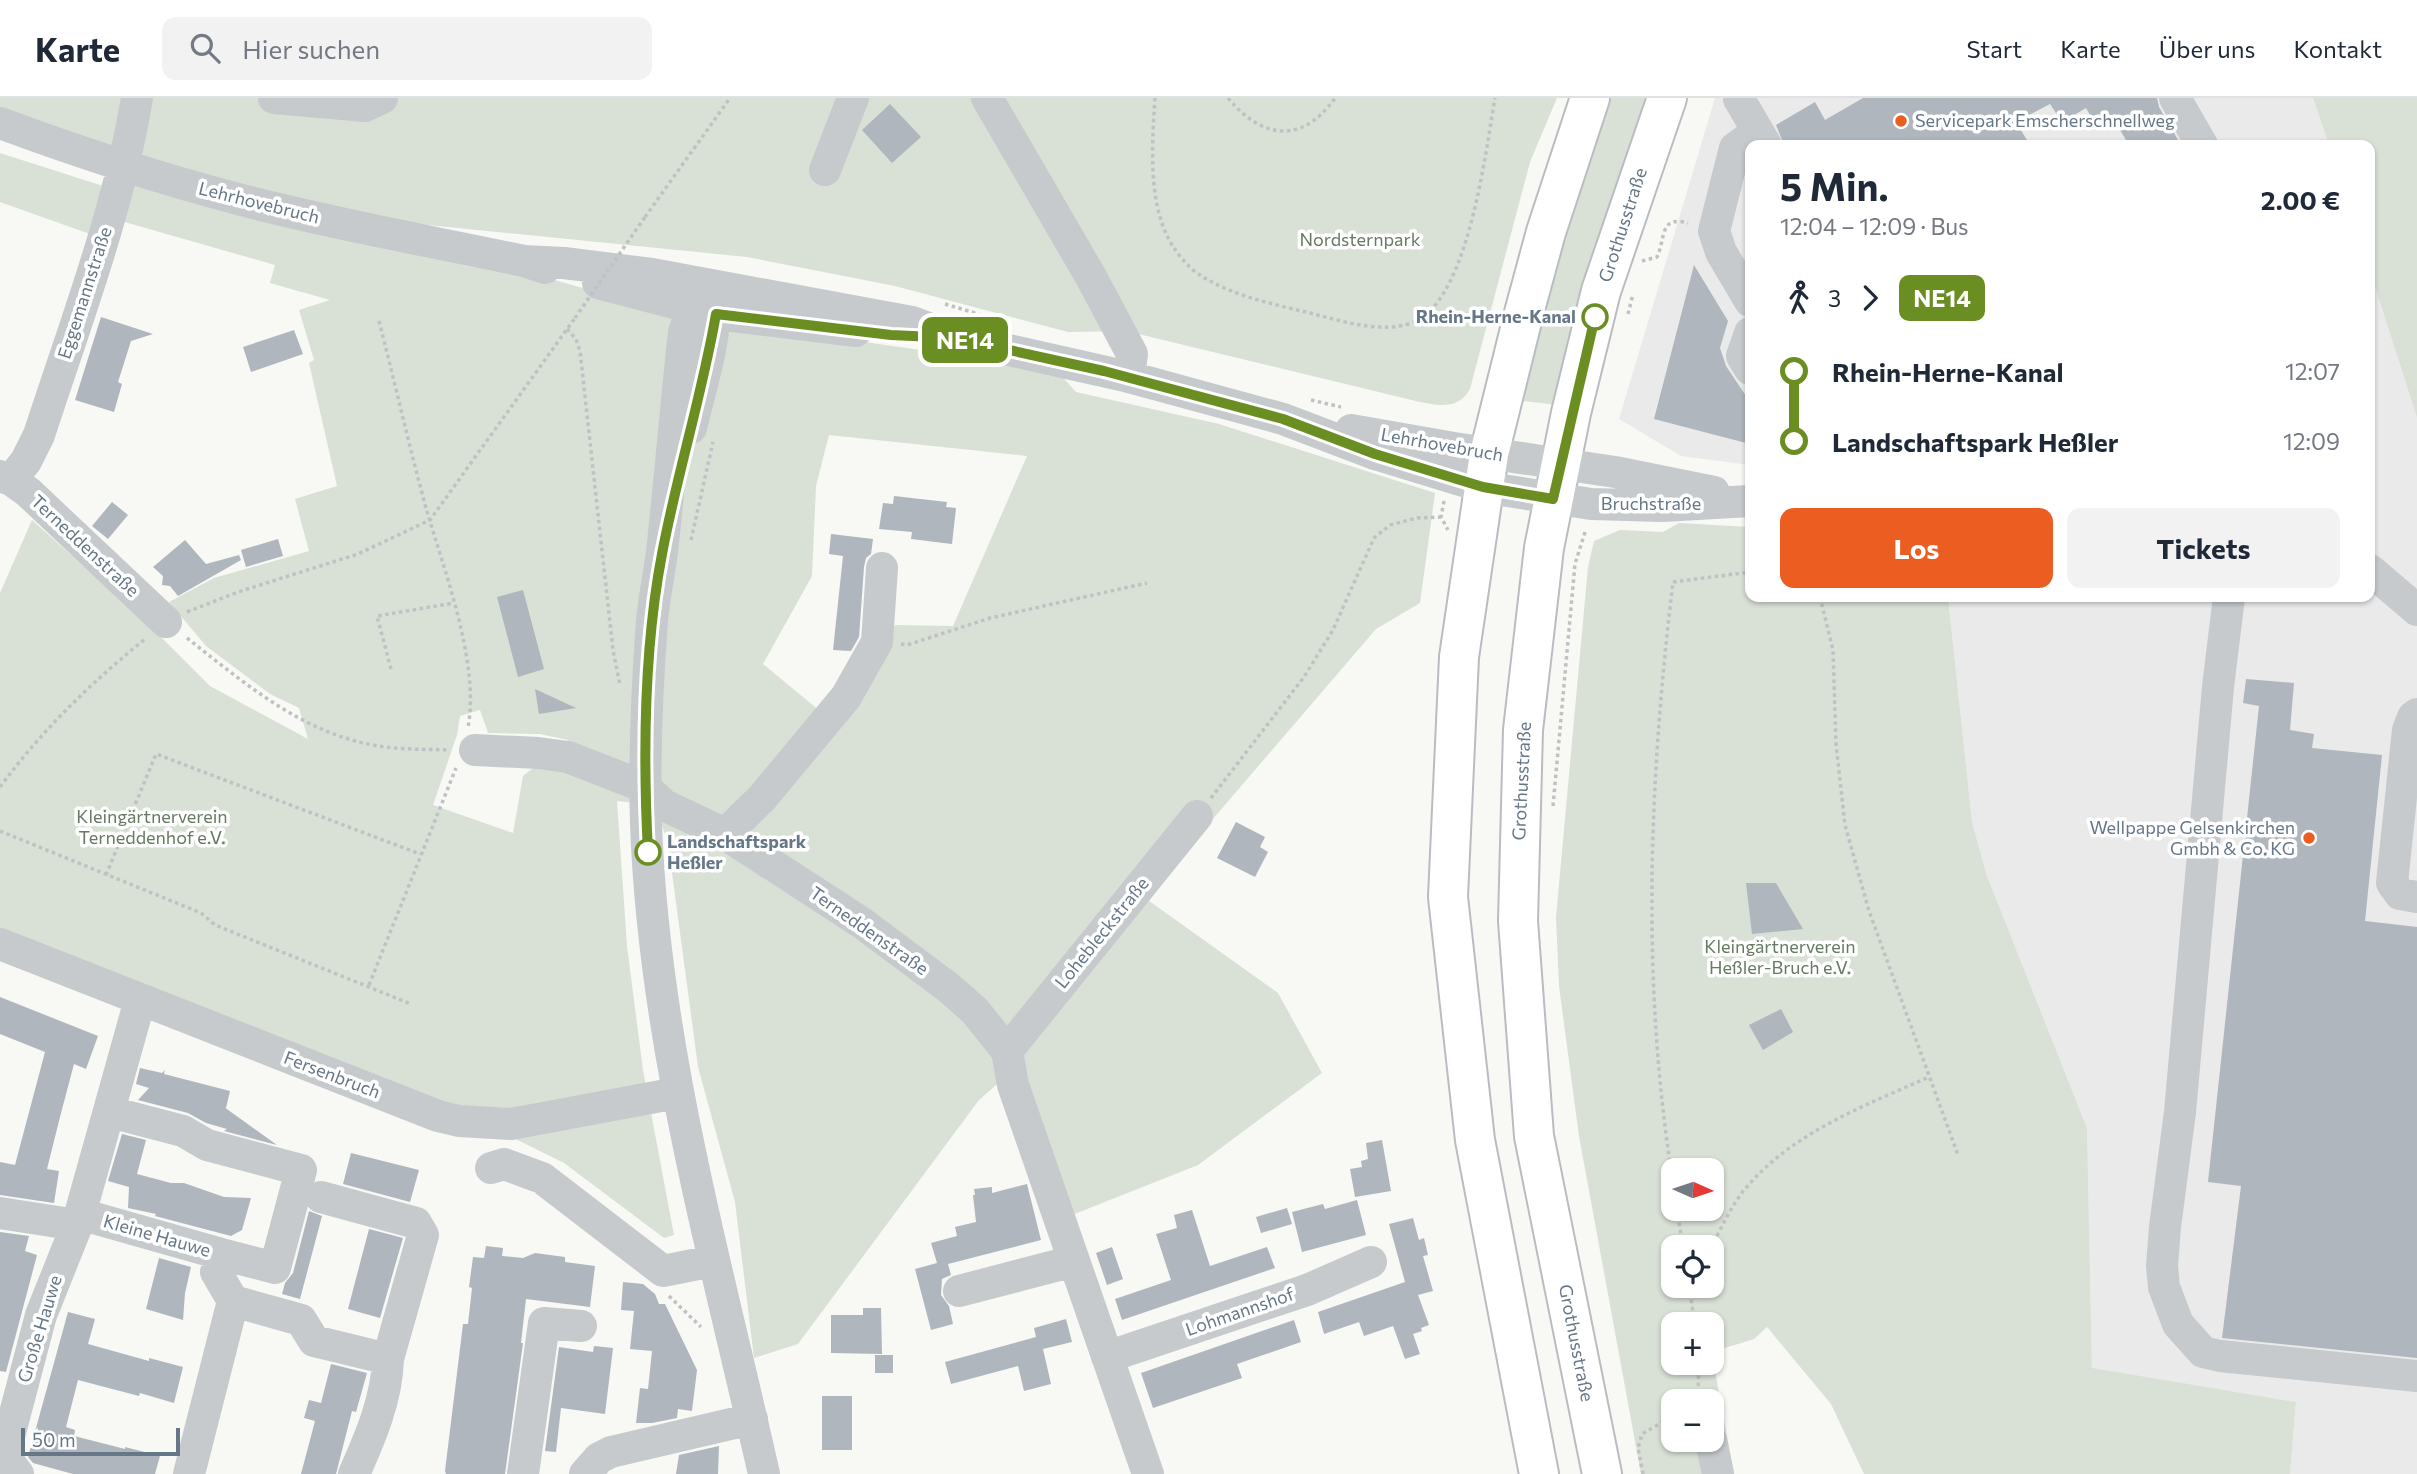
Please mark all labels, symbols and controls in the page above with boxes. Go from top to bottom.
search box [162,17,652,80]
text: Karte [35,28,120,69]
icon: search [186,29,224,67]
text: Hier suchen [242,33,380,64]
text: Start [1967,34,2022,63]
text: Karte [2060,34,2121,63]
text: Über uns [2159,34,2255,63]
text: Kontakt [2293,34,2382,63]
place label: Servicepark Emscherschnellweg [1915,109,2175,131]
marker: Servicepark Emscherschnellweg [1893,113,1909,129]
text: 5 Min. [1780,162,1889,209]
street label: Grothusstraße [1593,165,1651,285]
street label: Lehrhovebruch [197,176,322,228]
text: 2.00 € [2261,184,2340,215]
text: 12:04 – 12:09 · Bus [1780,212,1969,240]
street label: Eggemannstraße [52,224,116,362]
park label: Nordsternpark [1299,228,1421,250]
icon: walk [1780,279,1818,317]
icon: forward [1851,279,1889,317]
text: NE14 [1913,283,1971,312]
text: 3 [1828,284,1841,312]
marker: Rhein-Herne-Kanal [1582,304,1608,330]
place label: Rhein-Herne-Kanal [1416,305,1576,327]
line badge: NE14 [916,317,1014,363]
text: NE14 [936,325,994,354]
text: Rhein-Herne-Kanal [1832,356,2063,387]
text: 12:07 [2285,357,2340,385]
street label: Lehrhovebruch [1379,422,1505,466]
text: Landschaftspark Heßler [1832,426,2119,457]
text: 12:09 [2283,427,2340,455]
street label: Terneddenstraße [27,490,144,601]
street label: Bruchstraße [1601,492,1701,514]
button: Los [1780,508,2053,588]
button: Tickets [2067,508,2340,588]
street label: Grothusstraße [1507,721,1535,841]
park label: Kleingärtnerverein Terneddenhof e.V. [76,805,228,848]
place label: Wellpappe Gelsenkirchen Gmbh & Co. KG [2089,816,2295,859]
place label: Landschaftspark Heßler [667,830,807,873]
marker: Wellpappe Gelsenkirchen Gmbh & Co. KG [2301,830,2317,846]
marker: Landschaftspark Heßler [635,839,661,865]
street label: Lohebleckstraße [1050,872,1153,992]
street label: Terneddenstraße [806,881,933,979]
park label: Kleingärtnerverein Heßler-Bruch e.V. [1704,935,1856,978]
street label: Fersenbruch [281,1046,384,1103]
north arrow [1661,1158,1724,1222]
map controls [1661,1158,1724,1452]
street label: Kleine Hauwe [101,1209,213,1261]
button: locate [1661,1235,1724,1298]
street label: Große Hauwe [12,1272,66,1385]
street label: Lohmannshof [1182,1282,1298,1340]
street label: Grothusstraße [1555,1282,1599,1403]
button: + [1661,1312,1724,1375]
button: − [1661,1389,1724,1452]
scale bar [21,1425,180,1457]
text: 50 m [32,1428,76,1451]

